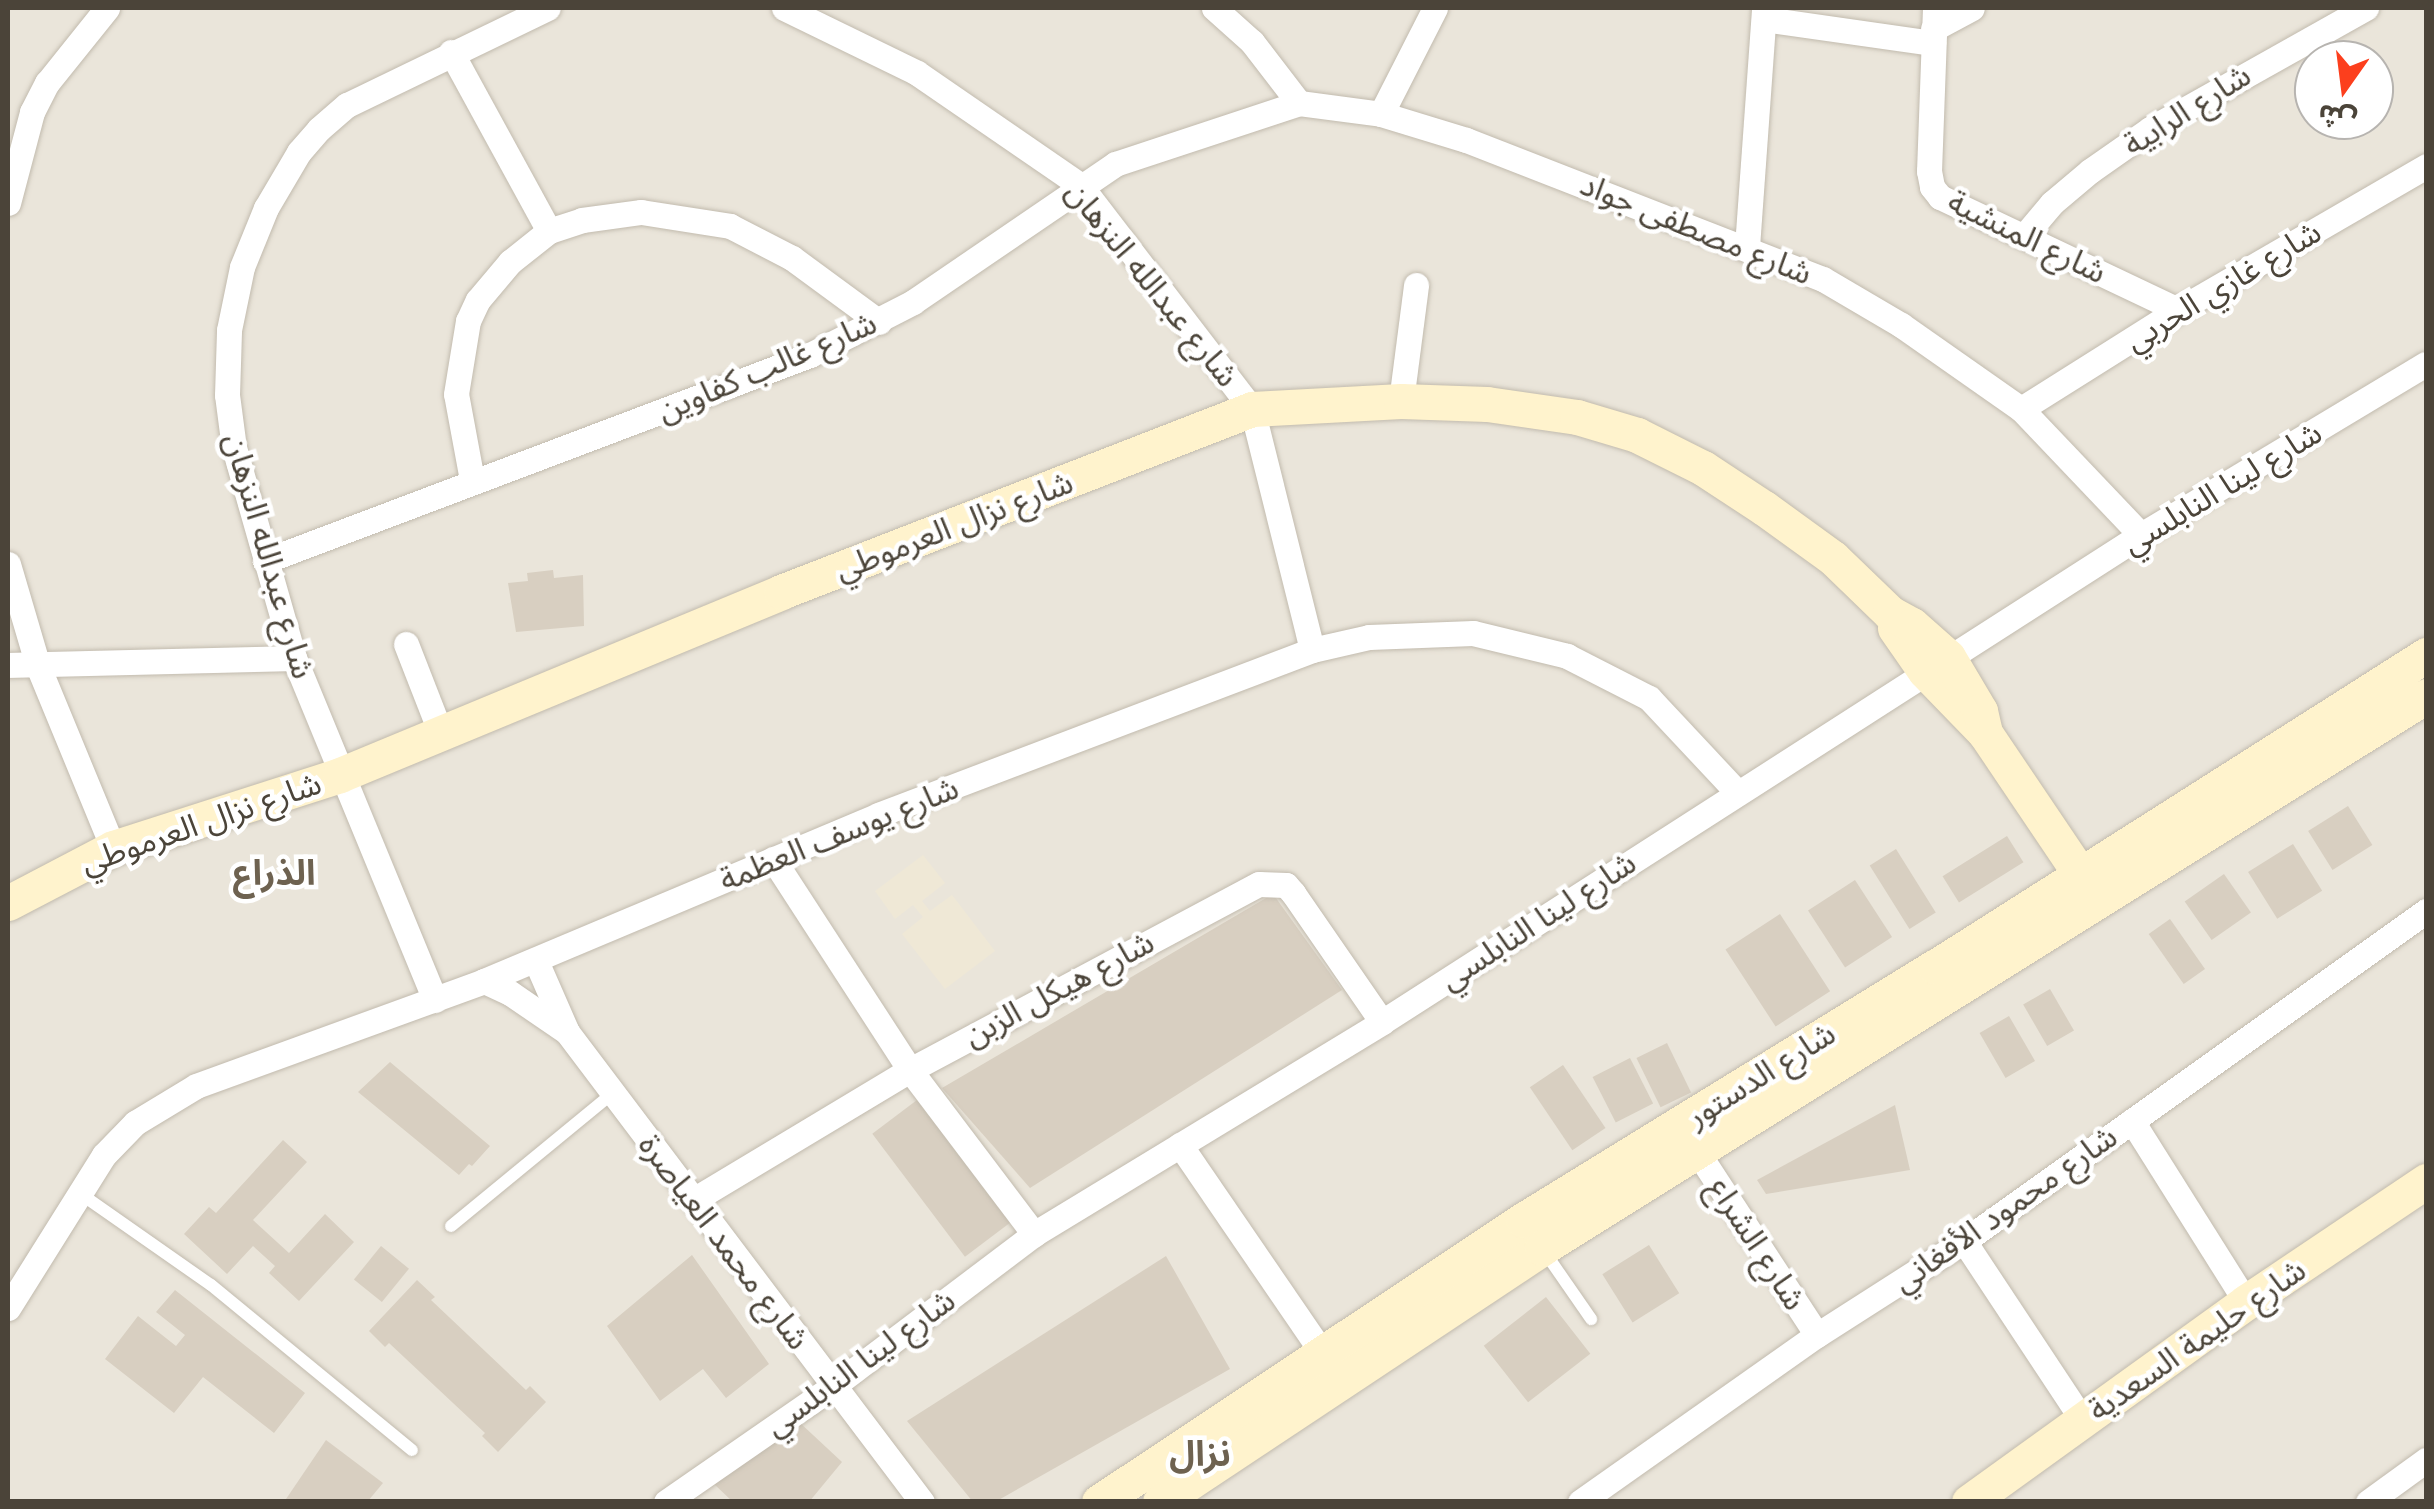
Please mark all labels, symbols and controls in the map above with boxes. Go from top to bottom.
north arrow [2294,40,2394,140]
street label: شارع الرابية [2116,56,2258,164]
text: ش [2315,98,2359,137]
street label: شارع مصطفى جواد [1575,165,1817,293]
street label: شارع عبدالله النزهان [1057,174,1247,394]
street label: شارع المنشية [1942,182,2112,292]
street label: شارع غازي الحربي [2118,212,2328,360]
street label: شارع غالب كفاوين [652,304,882,430]
street label: شارع لينا النابلسي [2115,413,2329,563]
street label: شارع عبدالله النزهان [216,429,322,683]
street label: شارع نزال العرموطي [830,463,1078,589]
street label: شارع نزال العرموطي [76,764,326,882]
street label: شارع يوسف العظمة [714,769,964,899]
street label: شارع لينا النابلسي [1433,843,1643,999]
district label: الذراع [233,852,315,894]
street label: شارع هيكل الزبن [957,923,1161,1055]
street label: شارع الدستور [1680,1014,1842,1136]
street label: شارع محمود الأفغاني [1885,1117,2125,1301]
street label: شارع محمد العياصرة [630,1127,818,1357]
street label: شارع الشراع [1700,1171,1814,1317]
street label: شارع حليمة السعدية [2081,1251,2313,1429]
street label: شارع لينا النابلسي [757,1281,963,1445]
district label: نزال [1169,1433,1231,1475]

